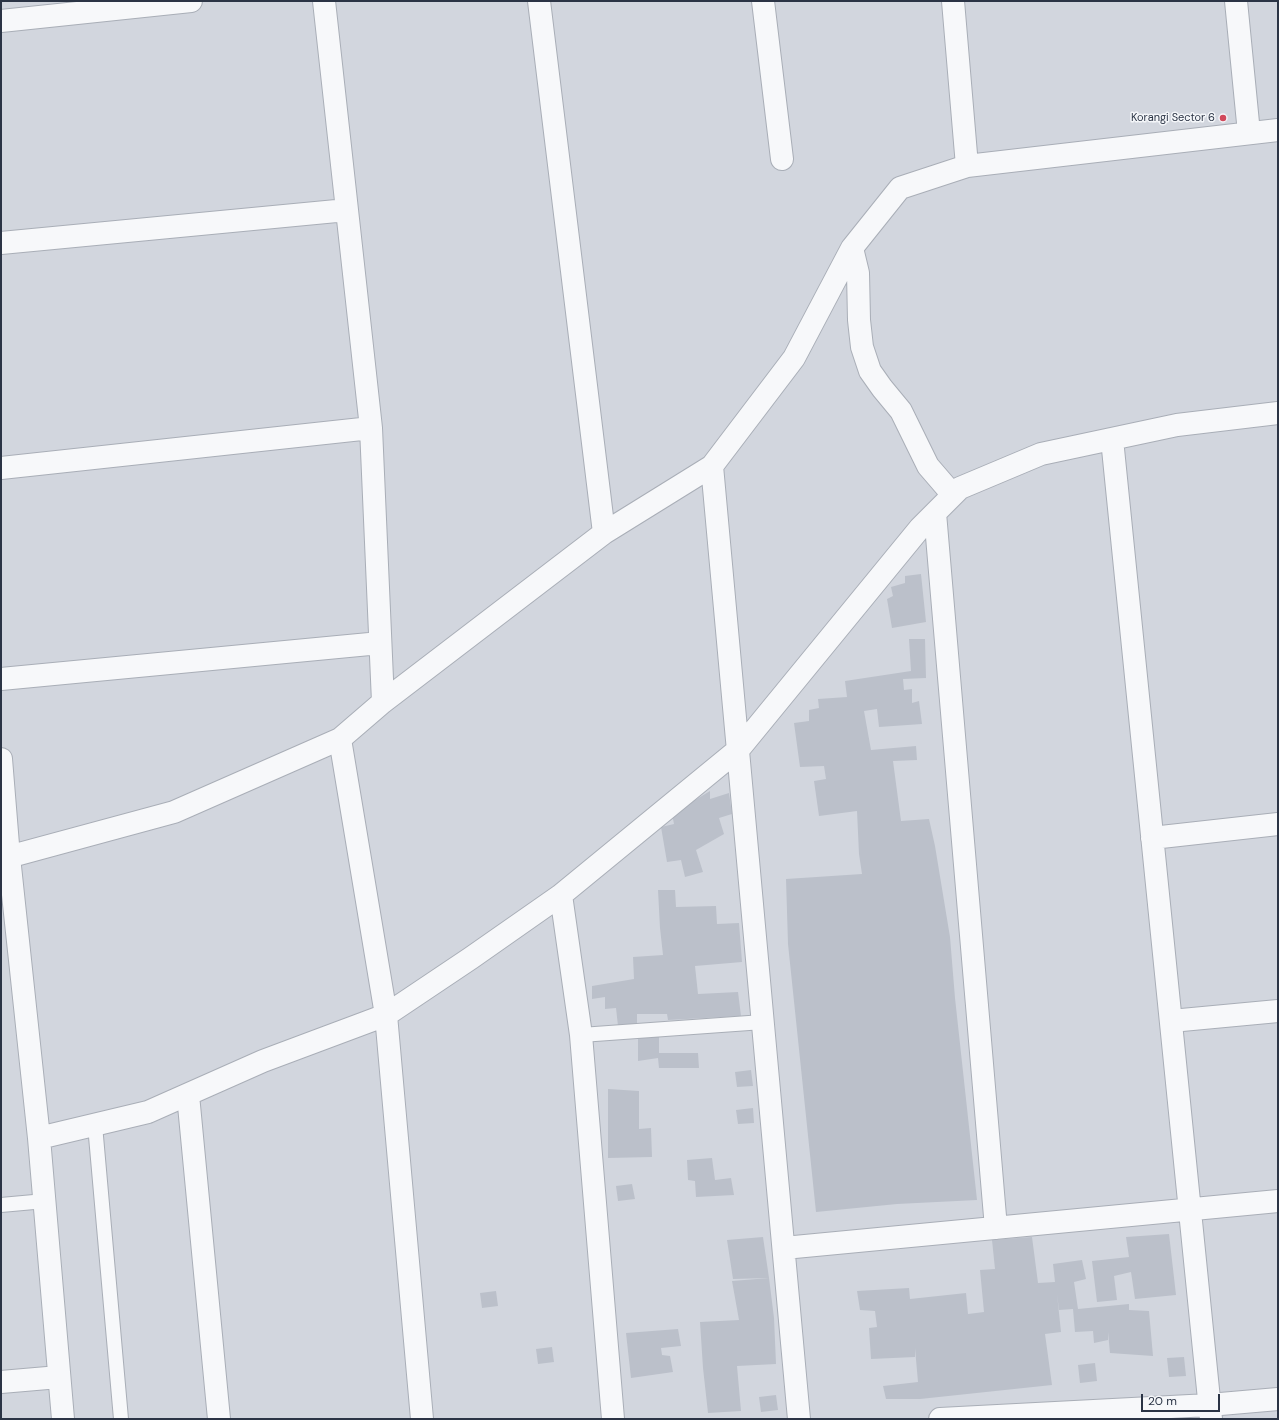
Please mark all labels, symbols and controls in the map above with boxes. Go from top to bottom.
place label: Korangi Sector 6 [1131,111,1215,125]
marker: Korangi Sector 6 [1218,113,1228,123]
scale bar [1143,1386,1222,1412]
text: 20 m [1148,1393,1177,1409]

